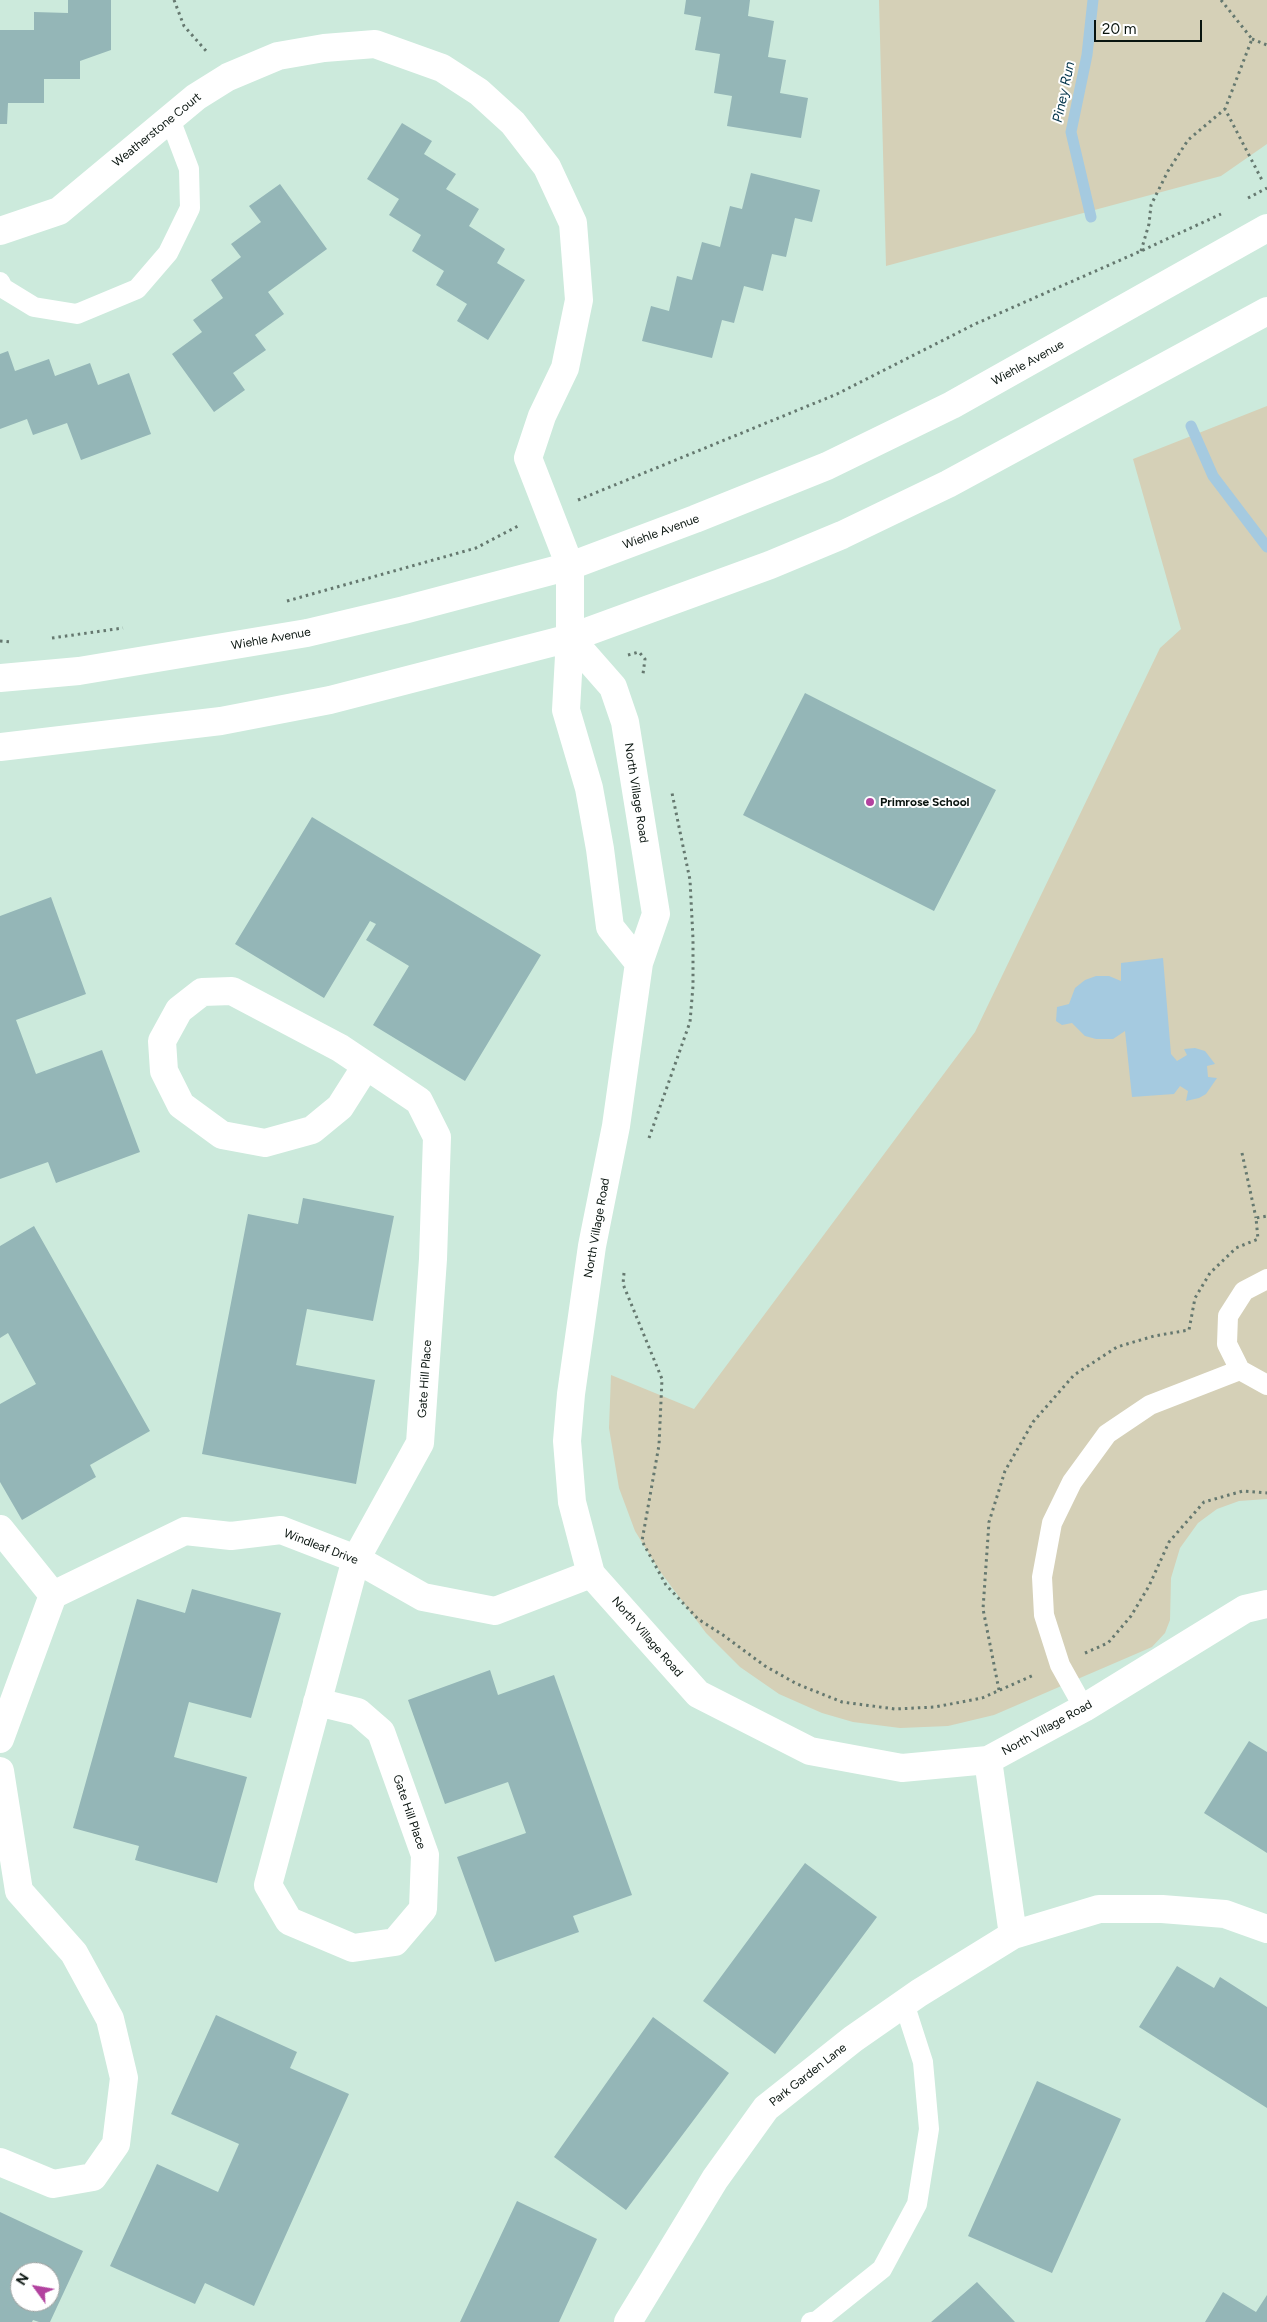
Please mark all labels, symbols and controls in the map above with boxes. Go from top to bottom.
scale bar [1097,10,1204,42]
text: 20 m [1102,20,1136,38]
water label: Piney Run [1049,60,1079,124]
street label: Weatherstone Court [110,90,204,170]
street label: Wiehle Avenue [989,337,1067,389]
street label: Wiehle Avenue [621,512,701,552]
street label: Wiehle Avenue [230,625,312,653]
street label: North Village Road [621,742,651,844]
place label: Primrose School [880,795,970,809]
marker: Primrose School [864,796,876,808]
street label: North Village Road [581,1177,613,1279]
street label: Gate Hill Place [415,1340,435,1418]
street label: Windleaf Drive [282,1526,360,1568]
street label: North Village Road [608,1594,686,1680]
street label: North Village Road [999,1697,1095,1759]
street label: Gate Hill Place [389,1773,429,1851]
street label: Park Garden Lane [767,2040,849,2110]
north arrow [10,2262,60,2312]
text: N [13,2270,33,2288]

